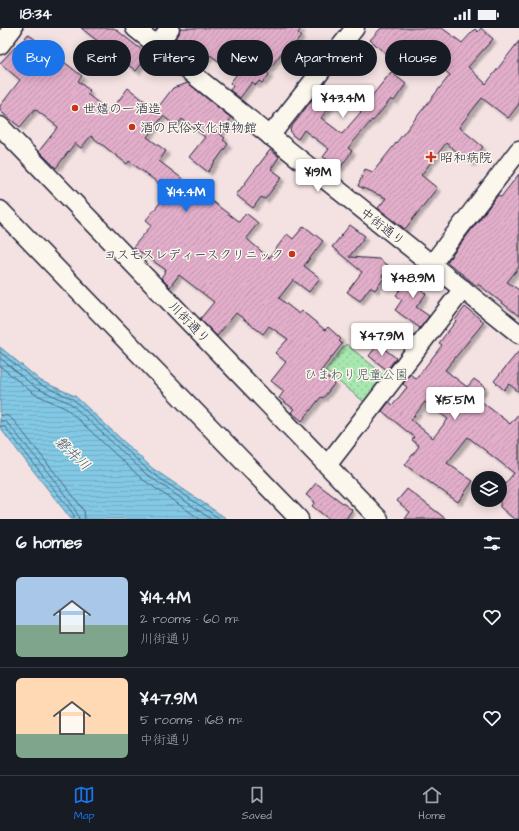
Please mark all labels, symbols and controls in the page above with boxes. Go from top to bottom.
text: 18:34 [20,4,52,25]
chip: Buy [12,40,65,76]
chip: Rent [73,40,131,76]
chip: Filters [139,40,209,76]
chip: New [217,40,273,76]
chip: Apartment [281,40,377,76]
chip: House [385,40,451,76]
pin: ¥43.4M [310,85,376,119]
text: ¥43.4M [321,89,365,107]
place label: 世嬉の一酒造 [83,100,161,118]
marker: 世嬉の一酒造 [70,103,80,113]
place label: 酒の民俗文化博物館 [140,119,257,137]
marker: 酒の民俗文化博物館 [127,122,137,132]
place label: 昭和病院 [440,149,492,167]
marker: 昭和病院 [425,151,437,163]
pin: ¥19M [294,159,342,193]
text: ¥19M [305,163,331,181]
pin: ¥14.4M [153,179,219,213]
text: ¥14.4M [167,183,205,201]
street label: 中街通り [356,204,408,250]
place label: コスモスレディースクリニック [104,246,284,264]
marker: コスモスレディースクリニック [287,249,297,259]
pin: ¥48.9M [380,265,446,299]
text: ¥48.9M [391,269,435,287]
street label: 川街通り [165,298,214,348]
pin: ¥47.9M [349,323,415,357]
text: ¥47.9M [360,327,404,345]
park label: ひまわり児童公園 [304,366,408,384]
pin: ¥15.5M [422,387,488,421]
text: ¥15.5M [435,391,475,409]
water label: 磐井川 [50,432,94,475]
map controls [471,471,507,507]
button: layers [471,471,507,507]
text: 6 homes [16,531,82,555]
icon: filters [481,532,503,554]
text: ¥14.4M [140,586,191,610]
icon: home [48,593,96,641]
icon: heart [481,606,503,628]
text: 2 rooms · 60 m² [140,610,240,628]
text: 川街通り [140,630,192,648]
text: ¥47.9M [140,687,197,711]
icon: home [48,694,96,742]
icon: heart [481,707,503,729]
text: 5 rooms · 168 m² [140,711,244,729]
text: 中街通り [140,731,192,749]
tab: Map [73,784,95,823]
tab: Saved [242,784,272,823]
tab: Home [418,784,446,823]

